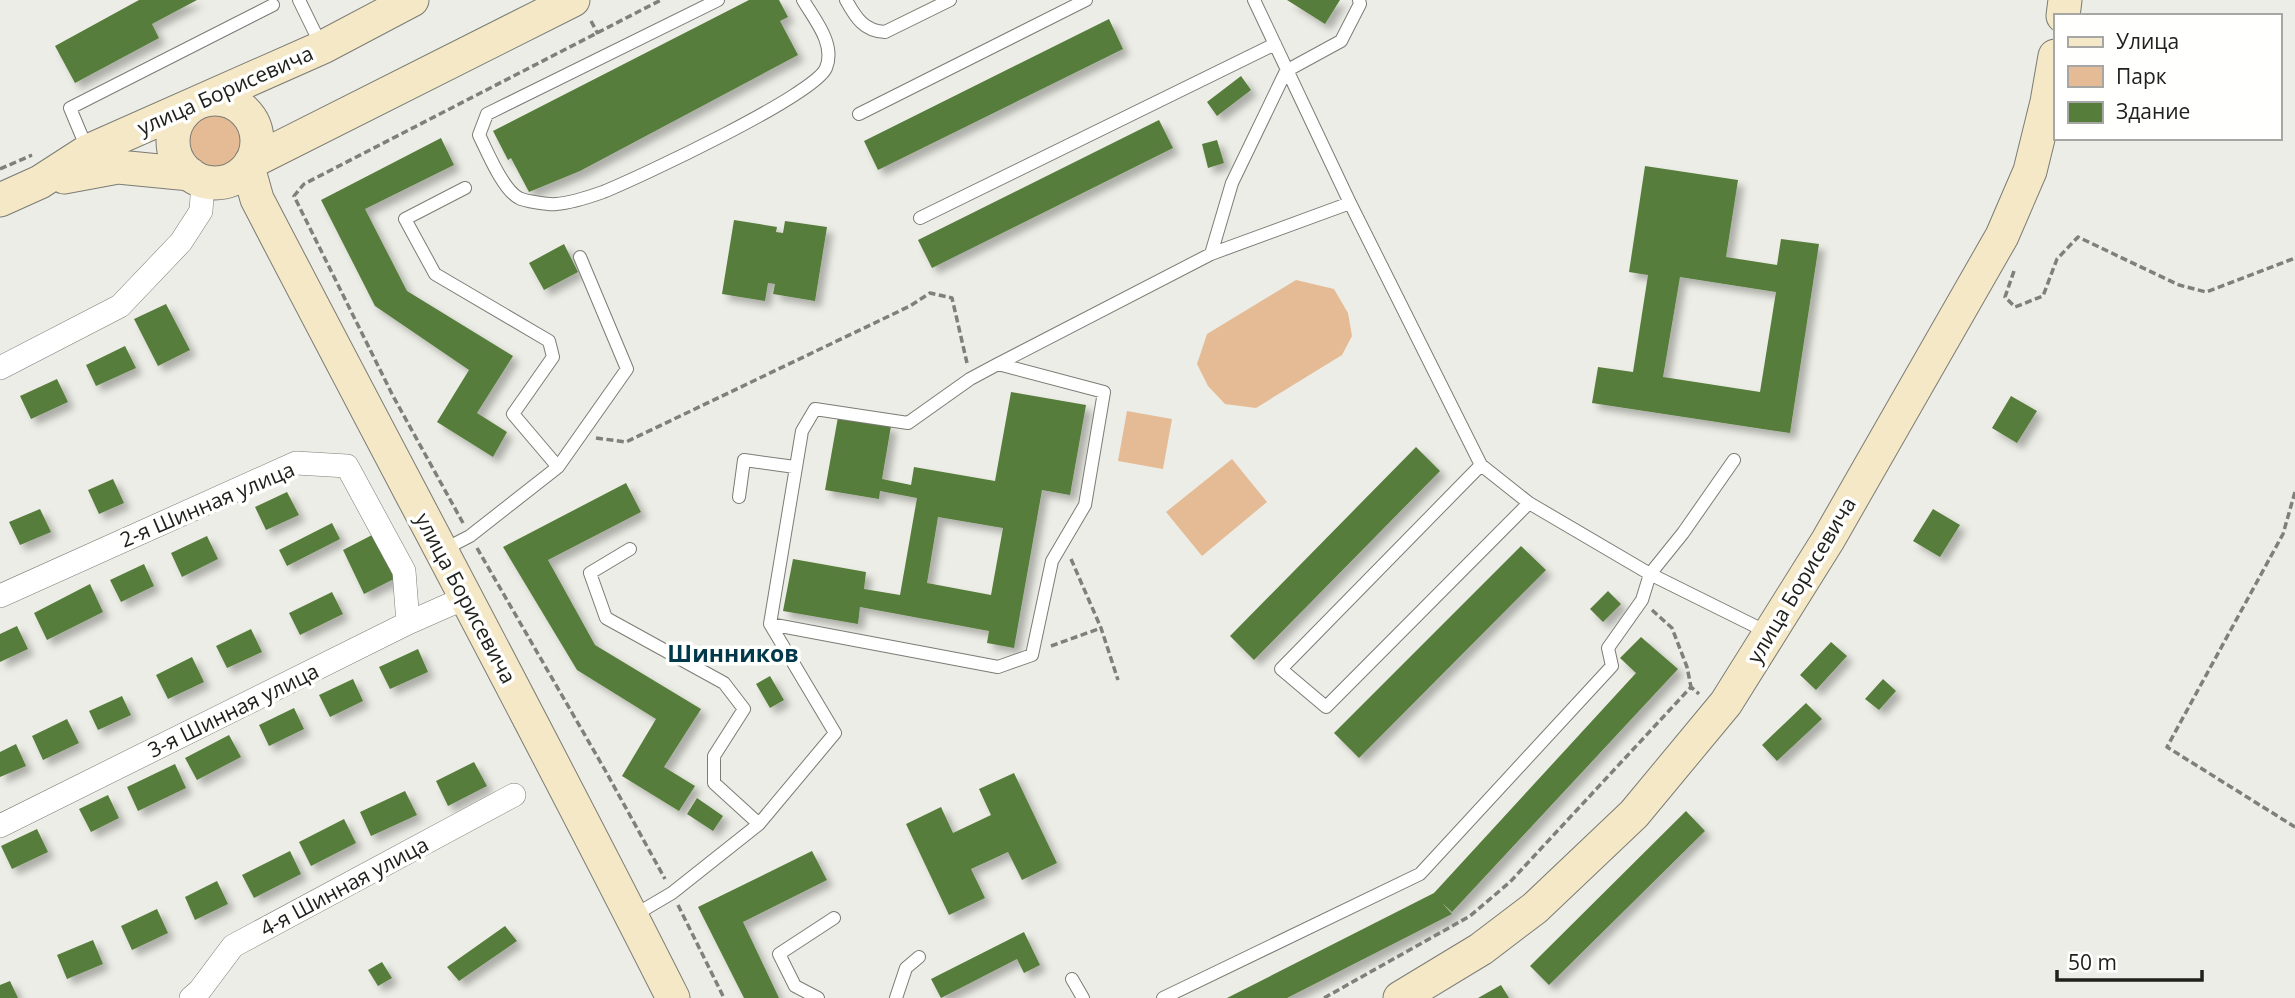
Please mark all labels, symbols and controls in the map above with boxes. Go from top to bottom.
legend [2054,14,2281,140]
text: Улица [2116,27,2179,55]
street label: улица Борисевича [133,39,317,141]
text: Парк [2116,62,2167,90]
text: Здание [2116,97,2190,125]
street label: 2-я Шинная улица [116,455,298,553]
street label: улица Борисевича [1740,492,1862,668]
street label: улица Борисевича [409,508,523,688]
district label: Шинников [667,637,799,669]
street label: 3-я Шинная улица [143,656,323,764]
street label: 4-я Шинная улица [255,830,433,942]
scale bar [2057,939,2202,983]
text: 50 m [2068,948,2117,976]

